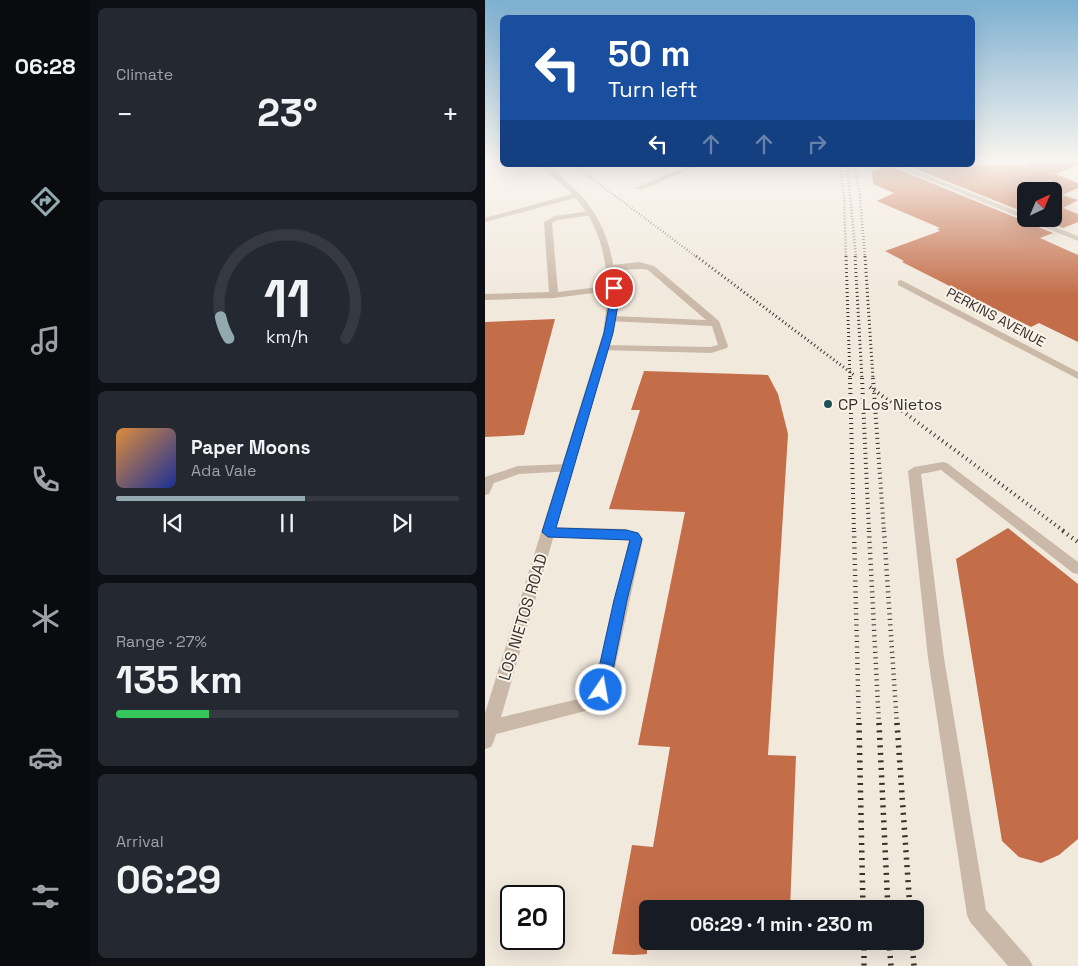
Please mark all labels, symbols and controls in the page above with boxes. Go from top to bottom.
text: 50 m [608,32,690,76]
icon: left [525,35,590,100]
text: 06:28 [15,52,75,80]
text: Climate [116,64,173,85]
text: Turn left [608,75,698,103]
text: 23° [257,89,318,137]
text: − [116,96,133,132]
text: + [442,96,459,132]
icon: left [644,130,672,158]
icon: ahead [697,130,725,158]
icon: ahead [750,130,778,158]
icon: right [803,130,831,158]
north arrow [1017,182,1063,228]
map controls [1017,182,1062,227]
icon: directions [28,184,63,219]
text: 11 [264,266,311,332]
pin [593,267,635,309]
icon: arrive [600,274,628,302]
street label: PERKINS AVENUE [943,283,1049,351]
icon: music [28,323,63,358]
text: km/h [266,325,309,348]
place label: CP Los Nietos [838,394,942,415]
marker: CP Los Nietos [822,398,834,410]
text: Paper Moons [191,435,310,460]
text: Ada Vale [191,460,256,481]
icon: phone [28,462,63,497]
icon: previous [159,509,187,537]
icon: pause [273,509,301,537]
icon: next [388,509,416,537]
street label: LOS NIETOS ROAD [494,551,552,683]
icon: climate [28,601,63,636]
text: Range · 27% [116,631,207,652]
text: 135 km [116,656,243,704]
position arrow [574,663,626,715]
icon: car [28,740,63,775]
text: Arrival [116,831,164,852]
text: 06:29 [116,856,221,904]
icon: filters [28,879,63,914]
speed limit sign: 20 [500,885,565,950]
text: 06:29 · 1 min · 230 m [690,912,873,937]

